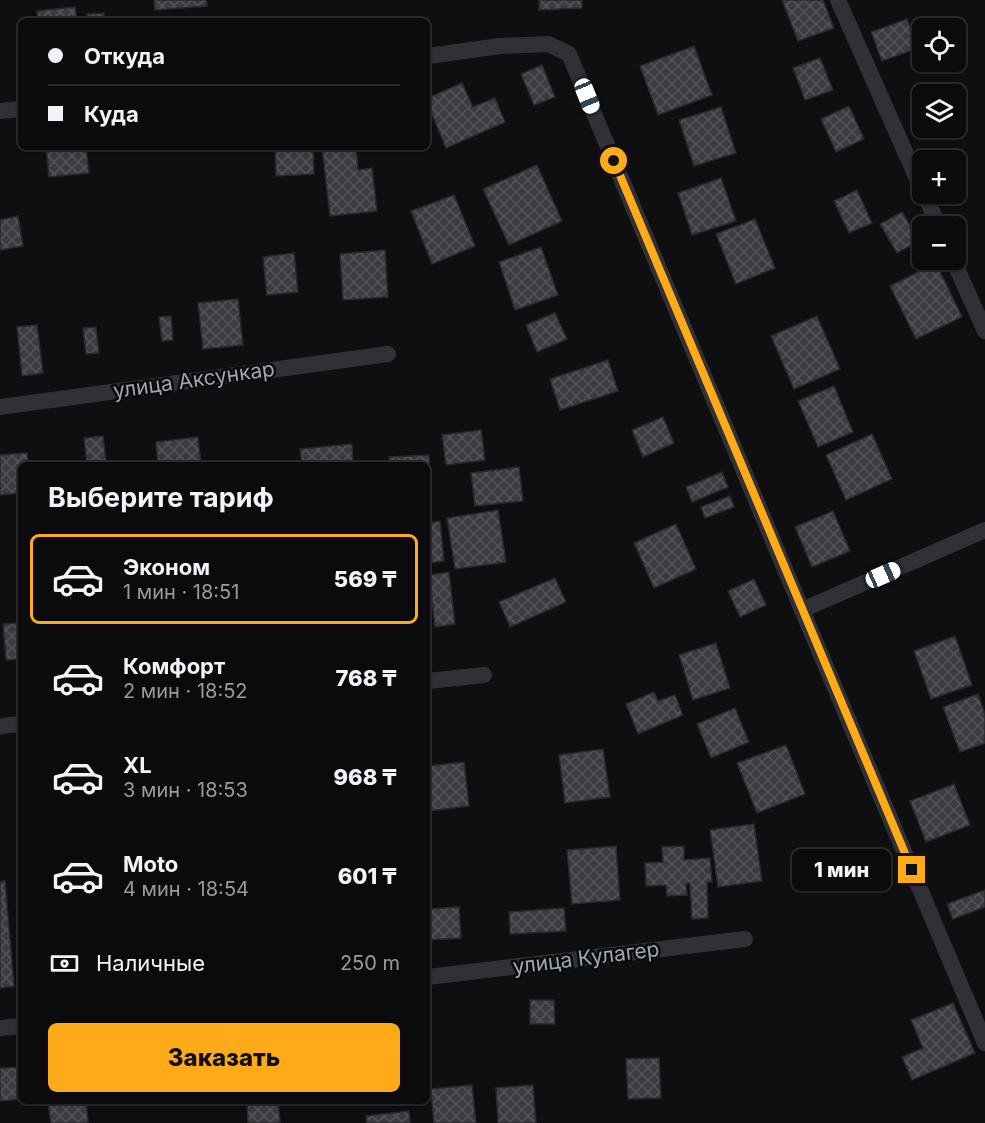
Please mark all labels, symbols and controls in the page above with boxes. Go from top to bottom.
map controls [912,18,966,270]
button: locate [912,18,966,72]
text: Откуда [84,43,165,69]
car [572,76,602,116]
button: layers [912,84,966,138]
text: Куда [84,101,139,127]
route start [600,147,627,174]
button: + [912,150,966,204]
button: − [912,216,966,270]
street label: улица Аксункар [112,356,276,403]
text: Выберите тариф [48,481,274,514]
icon: car [51,552,105,606]
text: Эконом [123,554,210,580]
car [863,559,903,591]
text: 569 ₸ [334,566,397,592]
text: 1 мин · 18:51 [123,580,239,604]
icon: car [51,651,105,705]
text: Комфорт [123,653,225,679]
text: 768 ₸ [336,665,397,691]
text: 2 мин · 18:52 [123,679,248,703]
icon: car [51,750,105,804]
text: XL [123,752,152,778]
text: 968 ₸ [334,764,397,790]
text: 3 мин · 18:53 [123,778,248,802]
icon: car [51,849,105,903]
callout: 1 мин [792,849,891,891]
text: Moto [123,851,178,877]
route end [898,856,925,883]
text: 1 мин [814,858,869,882]
text: 601 ₸ [338,863,397,889]
text: 4 мин · 18:54 [123,877,249,901]
street label: улица Кулагер [511,936,661,979]
icon: cash [48,947,81,980]
text: Наличные [96,950,205,976]
text: 250 m [340,951,400,975]
button: Заказать [48,1023,400,1092]

